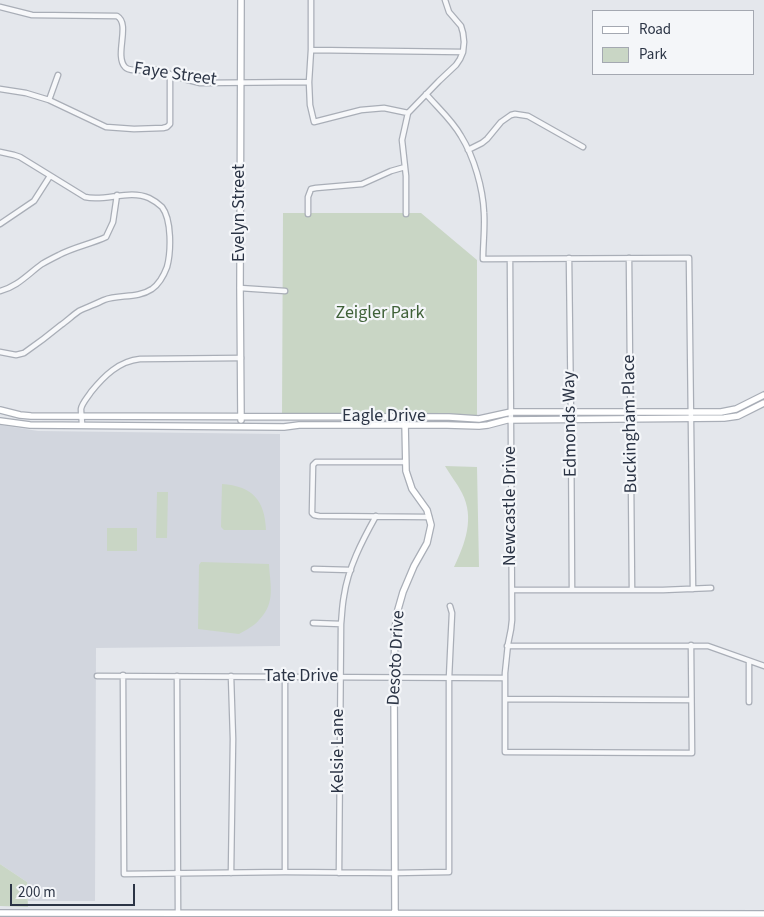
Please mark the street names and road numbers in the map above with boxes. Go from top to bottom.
street label: Faye Street [132,59,218,91]
street label: Evelyn Street [229,164,251,262]
street label: Buckingham Place [619,354,643,494]
street label: Edmonds Way [559,371,583,477]
street label: Eagle Drive [342,406,426,428]
street label: Newcastle Drive [500,446,522,566]
street label: Desoto Drive [384,610,410,706]
street label: Tate Drive [264,666,338,688]
street label: Kelsie Lane [328,709,350,793]

